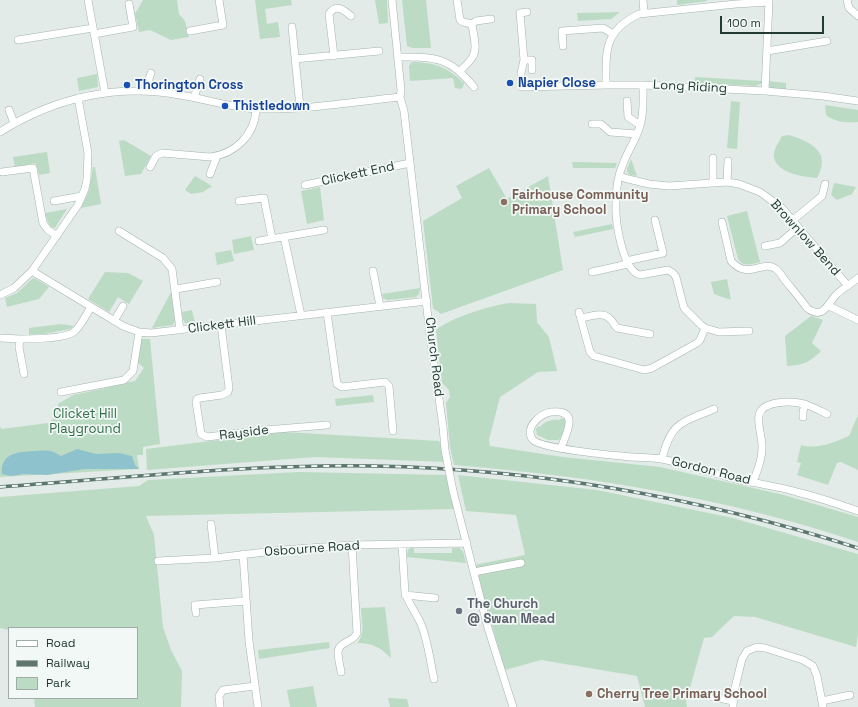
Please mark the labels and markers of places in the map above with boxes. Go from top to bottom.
place label: Napier Close [518,75,596,91]
place label: Thorington Cross [135,77,243,93]
marker: Napier Close [505,78,515,88]
marker: Thorington Cross [122,80,132,90]
place label: Thistledown [233,98,310,114]
marker: Thistledown [220,101,230,111]
place label: Fairhouse Community Primary School [512,187,648,218]
marker: Fairhouse Community Primary School [499,197,509,207]
place label: The Church @ Swan Mead [467,596,555,627]
marker: The Church @ Swan Mead [454,606,464,616]
place label: Cherry Tree Primary School [597,686,767,702]
marker: Cherry Tree Primary School [584,689,594,699]

